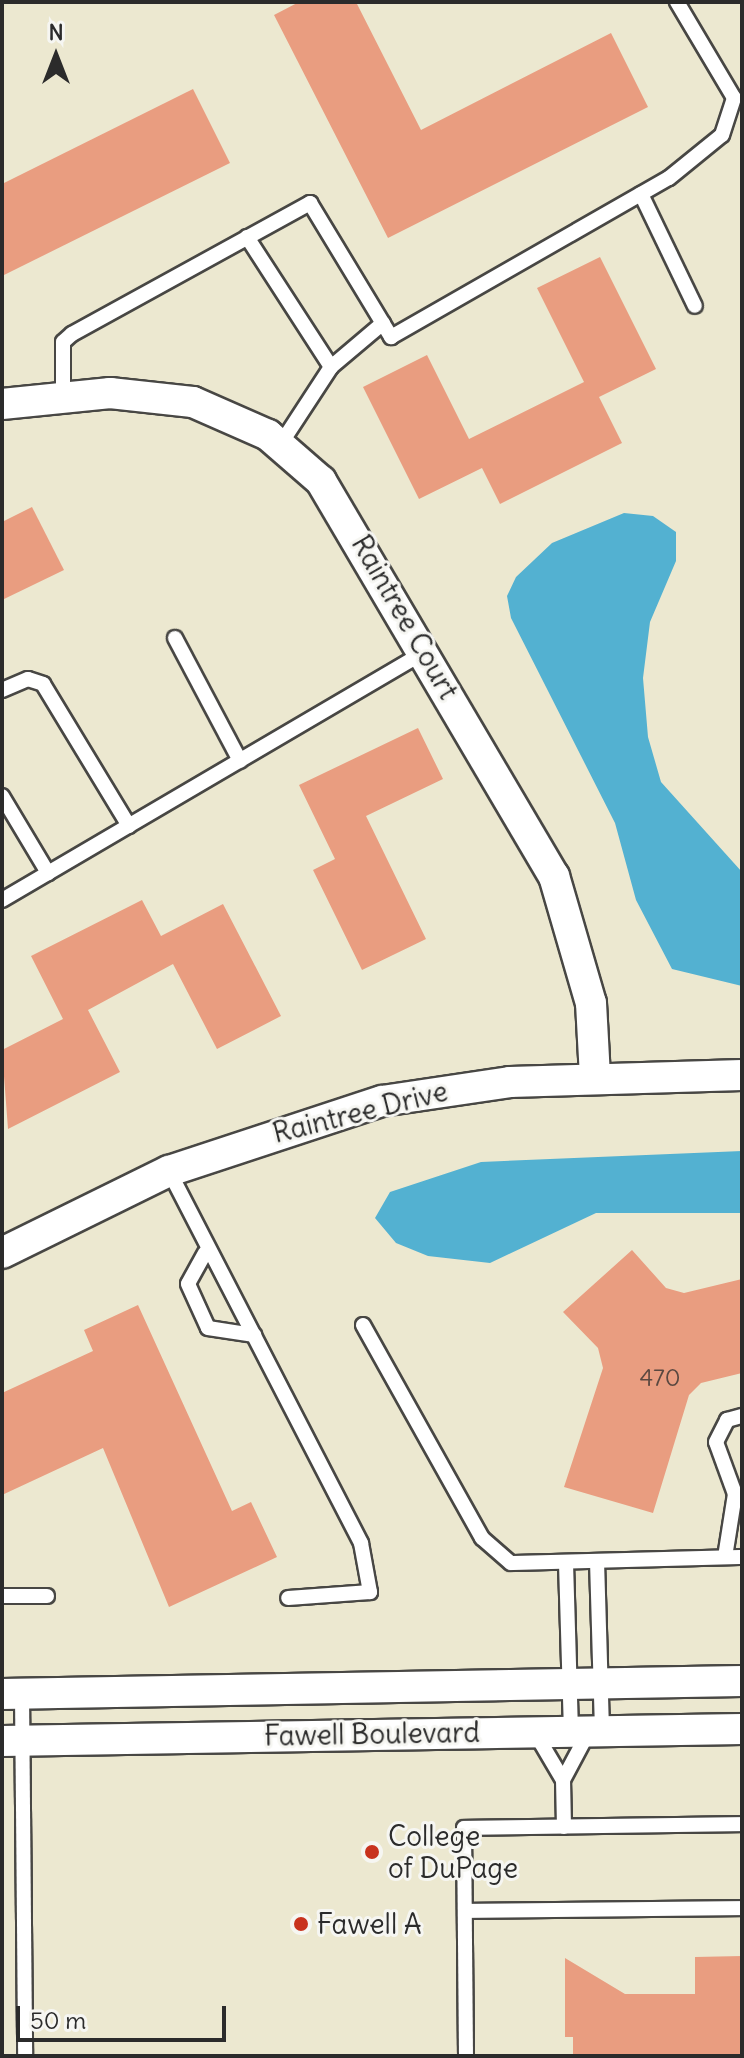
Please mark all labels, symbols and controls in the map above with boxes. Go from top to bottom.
north arrow [16,16,96,96]
text: N [48,18,64,46]
street label: Raintree Court [344,529,466,705]
street label: Raintree Drive [269,1074,451,1150]
house number: 470 [639,1364,681,1392]
street label: Fawell Boulevard [264,1715,480,1753]
place label: College of DuPage [388,1819,518,1885]
marker: College of DuPage [363,1843,381,1861]
place label: Fawell A [317,1907,422,1941]
marker: Fawell A [292,1915,310,1933]
scale bar [20,1990,230,2040]
text: 50 m [30,2005,86,2035]

